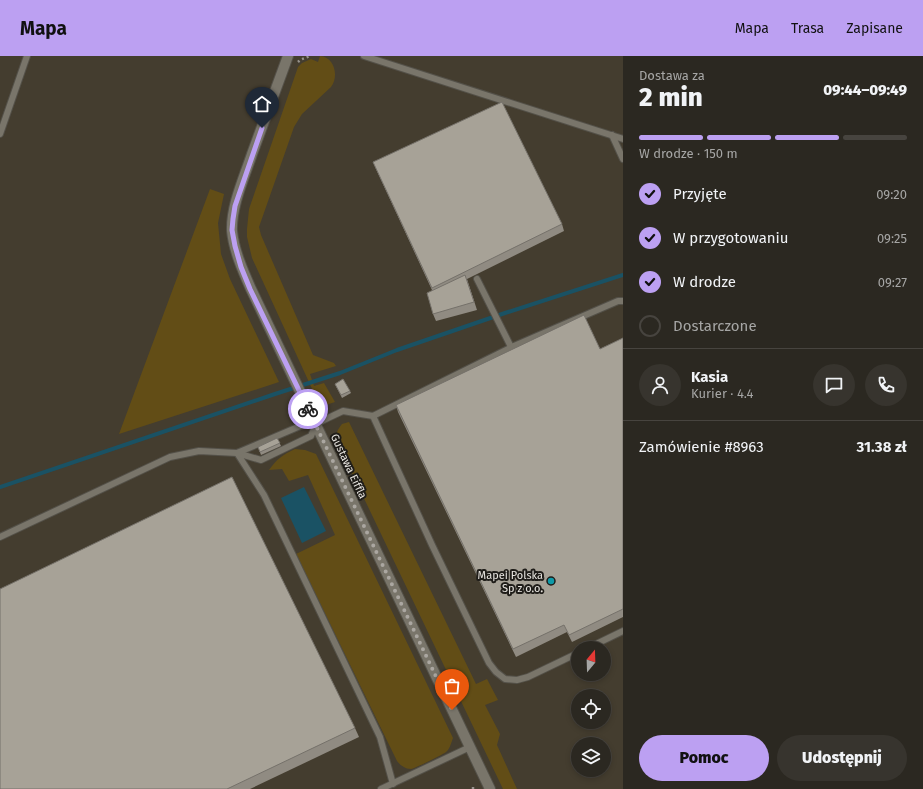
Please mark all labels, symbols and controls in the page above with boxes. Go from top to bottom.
text: Mapa [20,17,67,40]
text: Mapa [735,20,769,37]
text: Trasa [791,20,824,37]
text: Zapisane [846,20,903,37]
text: Dostawa za [639,68,705,83]
text: 09:44–09:49 [823,81,907,99]
text: 2 min [639,82,703,113]
pin [245,87,279,128]
icon: home [251,93,273,115]
text: W drodze · 150 m [639,146,738,161]
icon: check [639,183,661,205]
text: Przyjęte [673,185,727,203]
text: 09:20 [876,187,907,202]
icon: check [639,227,661,249]
text: W przygotowaniu [673,229,789,247]
text: 09:25 [877,231,907,246]
icon: check [639,271,661,293]
text: W drodze [673,273,736,291]
text: 09:27 [878,275,907,290]
text: Dostarczone [673,317,757,335]
button: person [639,364,681,406]
button: chat [813,364,855,406]
button: phone [865,364,907,406]
text: Kasia [691,368,728,386]
text: Kurier · 4.4 [691,386,753,401]
courier [288,389,328,429]
icon: bike [297,398,319,420]
street label: Gustawa Eiffla [328,432,369,501]
text: Zamówienie #8963 [639,438,764,456]
text: 31.38 zł [857,438,907,456]
place label: Mapei Polska Sp z o.o. [478,569,543,595]
marker: Mapei Polska Sp z o.o. [546,576,556,586]
north arrow [571,641,611,681]
map controls [571,641,611,777]
pin [435,669,469,710]
icon: bag [441,675,463,697]
button: locate [571,689,611,729]
button: Pomoc [639,735,769,781]
button: Udostępnij [777,735,907,781]
button: layers [571,737,611,777]

